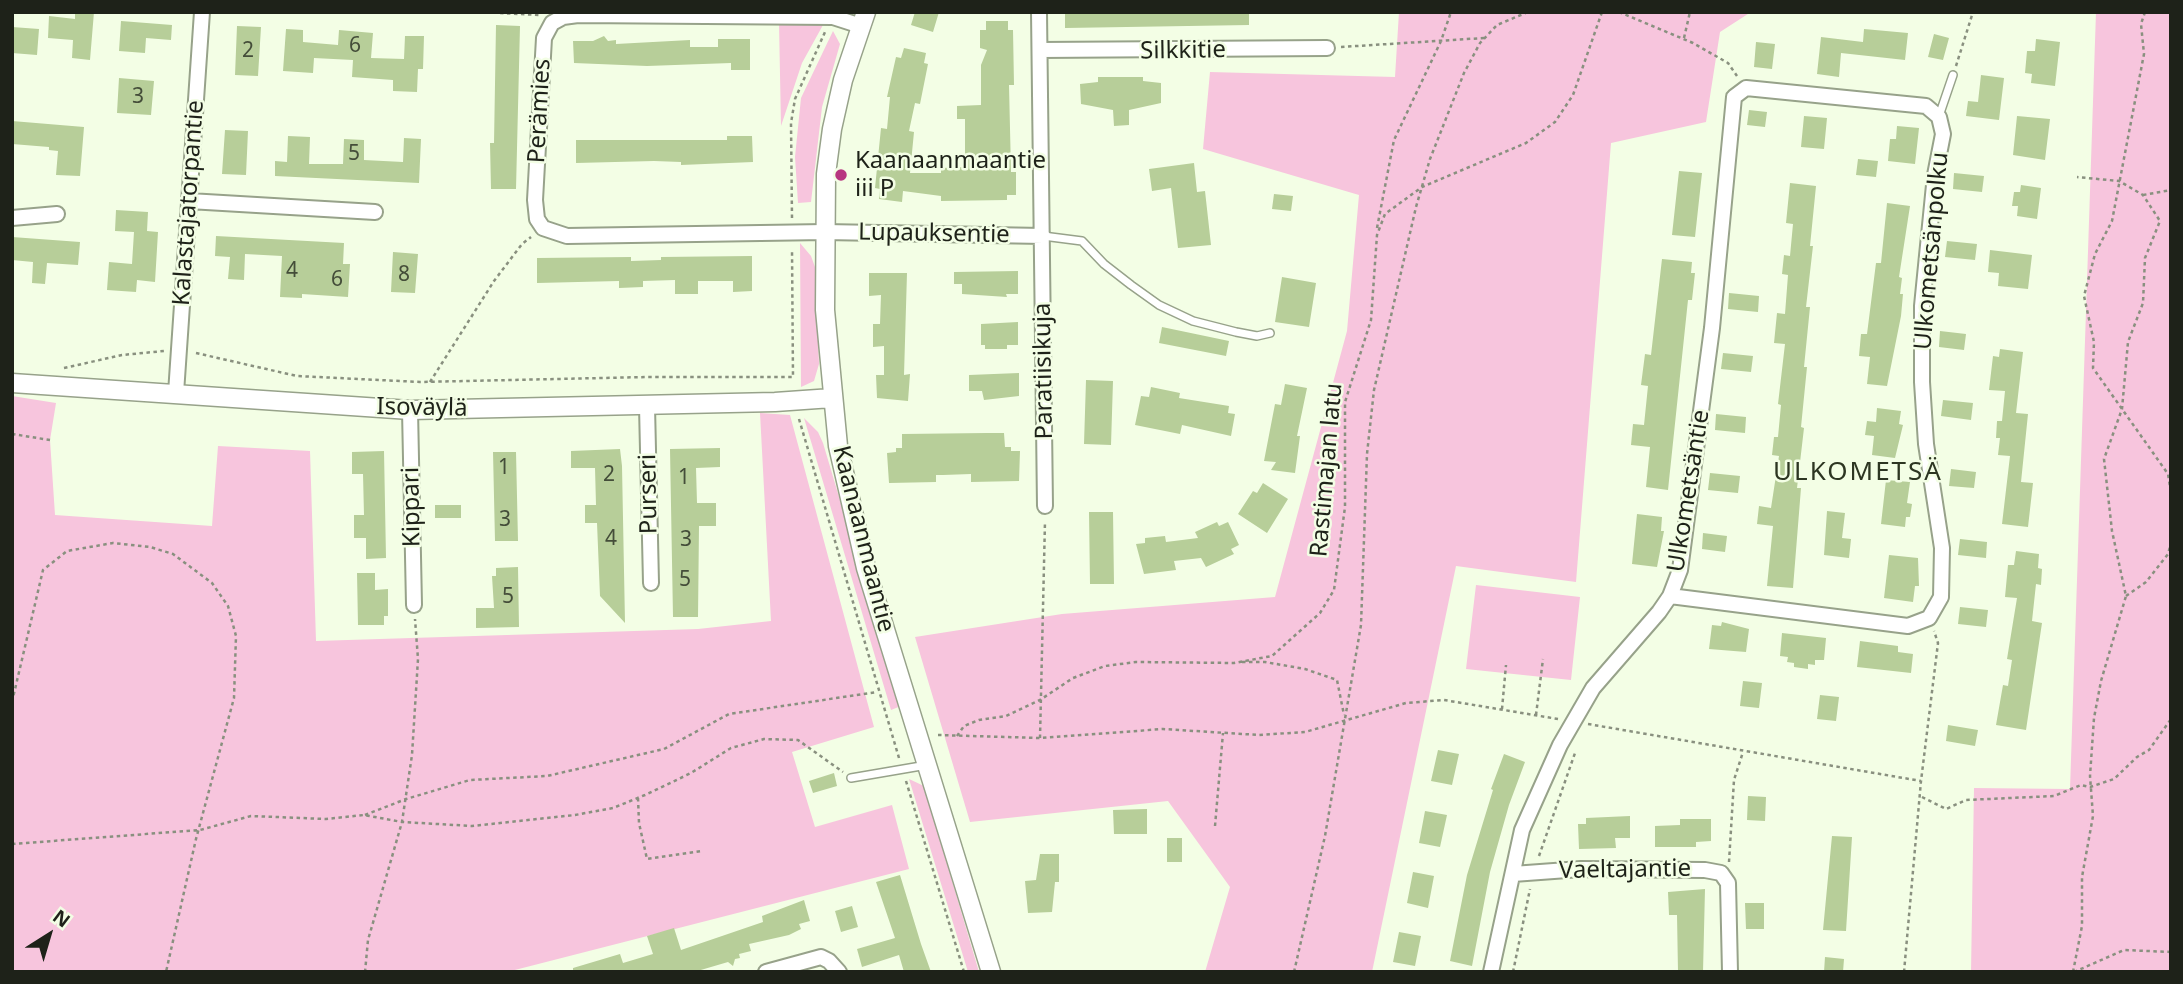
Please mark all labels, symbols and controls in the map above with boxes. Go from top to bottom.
house number: 6 [349,33,361,59]
street label: Silkkitie [1140,36,1226,66]
house number: 2 [242,38,254,64]
street label: Perämies [523,58,557,164]
house number: 3 [132,84,144,110]
street label: Kalastajatorpantie [167,99,211,307]
house number: 5 [348,141,360,167]
place label: Kaanaanmaantie iii P [855,147,1046,203]
street label: Ulkometsänpolku [1909,151,1955,351]
marker: Kaanaanmaantie iii P [833,167,849,183]
street label: Lupauksentie [858,218,1010,250]
house number: 4 [286,258,298,284]
house number: 8 [398,262,410,288]
house number: 6 [331,267,343,293]
street label: Paratiisikuja [1028,302,1060,440]
street label: Rastimajan latu [1305,382,1349,558]
street label: Isoväylä [376,393,468,423]
street label: Ulkometsäntie [1662,408,1716,574]
street label: Kaanaanmaantie [826,443,900,635]
street label: Purseri [634,454,664,534]
house number: 1 [498,455,510,481]
district label: ULKOMETSÄ [1774,457,1942,489]
house number: 2 [603,462,615,488]
house number: 1 [678,465,690,491]
street label: Kippari [397,467,427,547]
house number: 3 [499,507,511,533]
house number: 4 [605,526,617,552]
house number: 3 [680,527,692,553]
house number: 5 [679,567,691,593]
house number: 5 [502,584,514,610]
street label: Vaeltajantie [1559,854,1691,886]
north arrow [14,900,84,970]
text: N [48,903,76,933]

